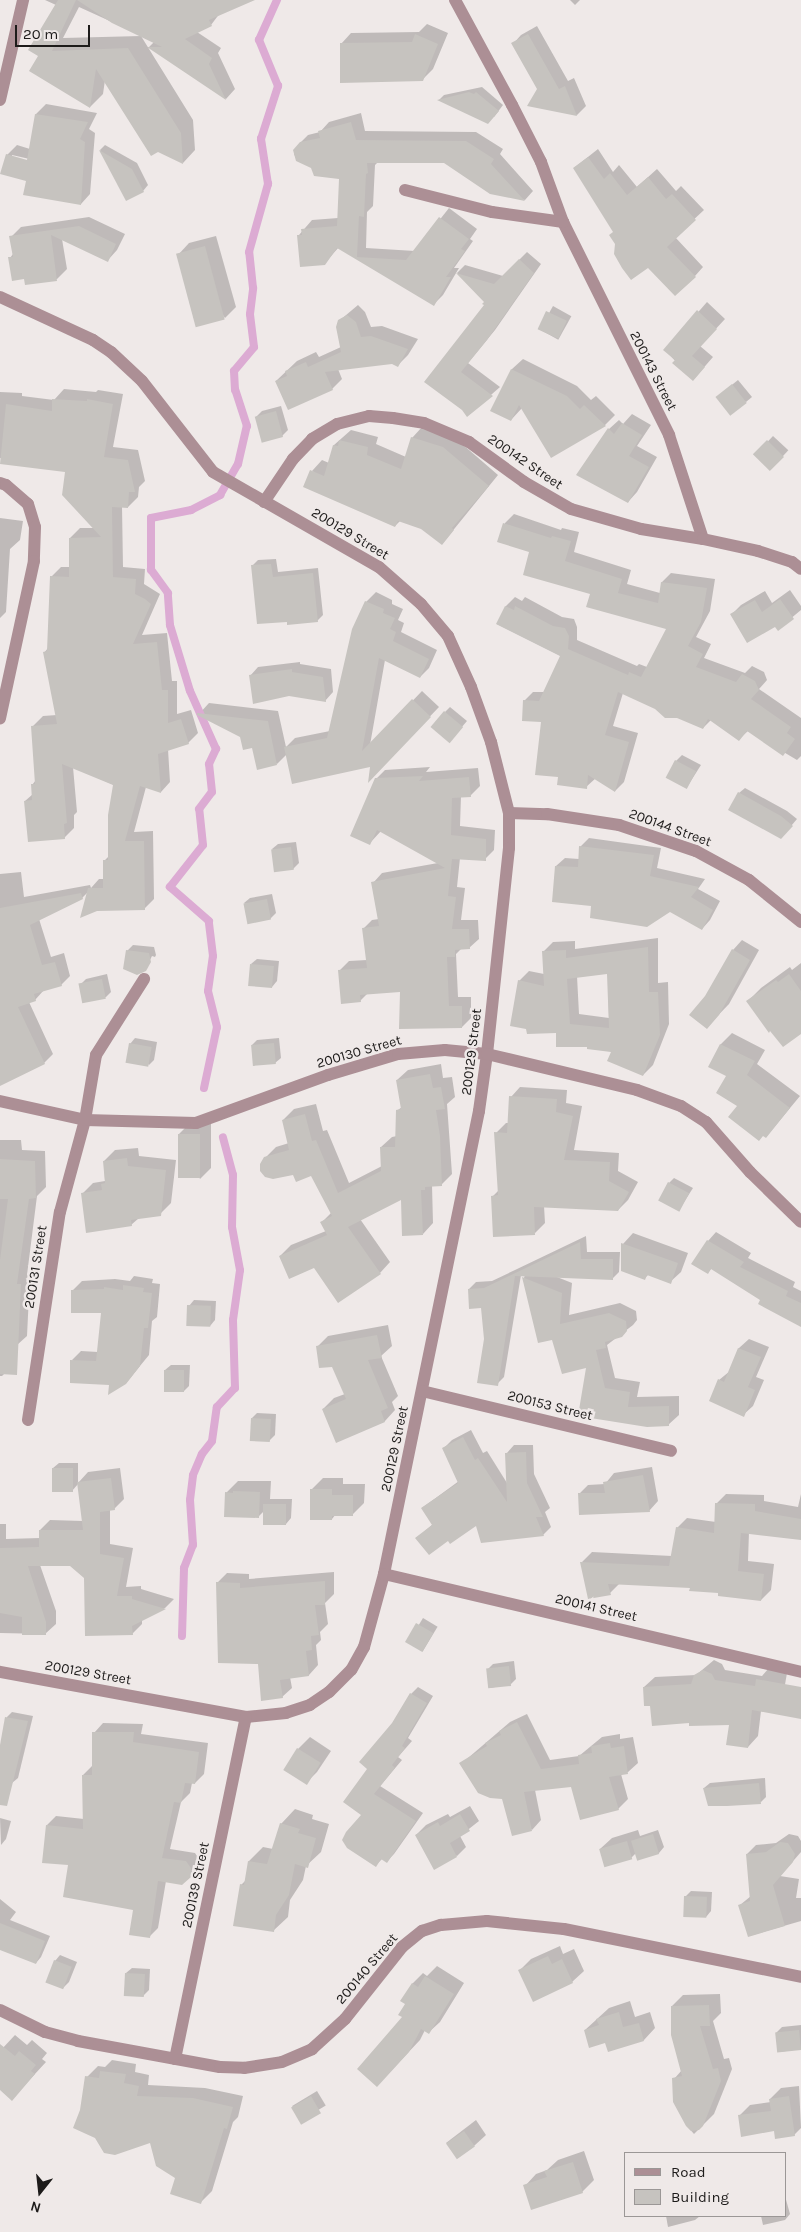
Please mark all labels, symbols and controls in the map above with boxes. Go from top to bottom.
scale bar [18,15,92,47]
text: 20 m [23,25,58,43]
street label: 200143 Street [626,328,680,414]
street label: 200142 Street [484,431,566,493]
street label: 200129 Street [308,504,392,564]
street label: 200144 Street [626,805,714,851]
street label: 200129 Street [458,1008,486,1096]
street label: 200130 Street [315,1032,403,1072]
street label: 200131 Street [21,1224,51,1310]
street label: 200153 Street [506,1387,594,1425]
street label: 200129 Street [378,1405,412,1493]
street label: 200141 Street [553,1590,639,1626]
street label: 200129 Street [44,1657,132,1689]
street label: 200139 Street [179,1840,213,1930]
street label: 200140 Street [333,1930,401,2008]
legend [624,2152,786,2217]
text: Road [671,2163,706,2181]
north arrow [15,2167,65,2217]
text: Building [671,2188,729,2206]
text: N [29,2197,43,2216]

